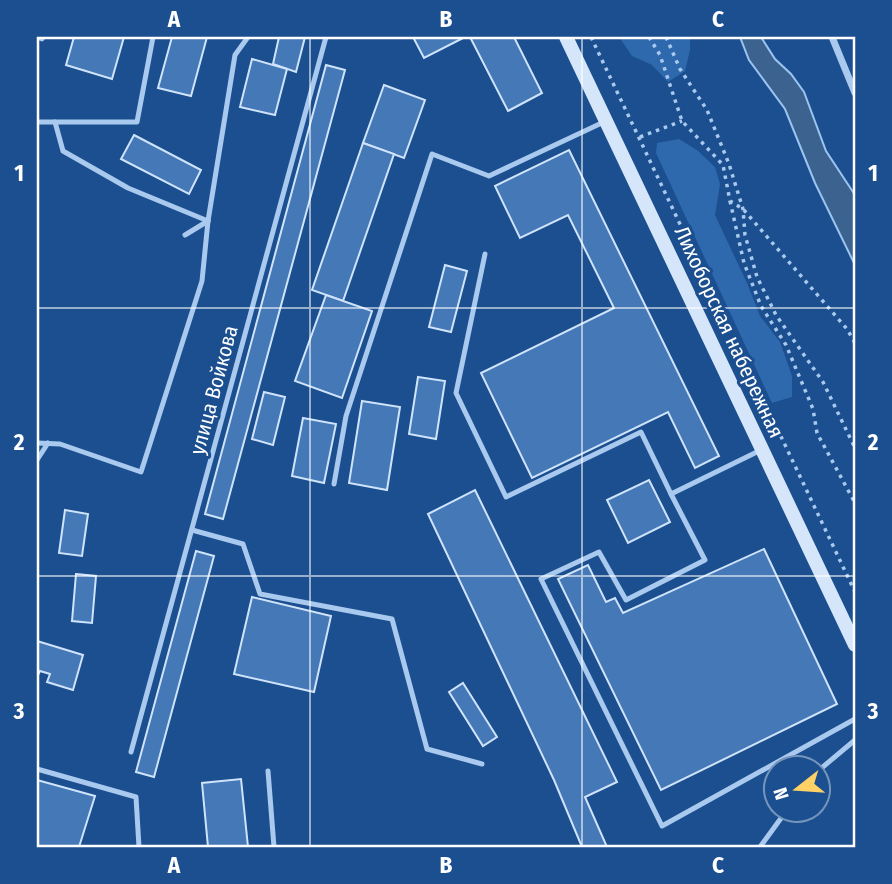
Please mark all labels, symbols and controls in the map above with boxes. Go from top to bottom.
text: A [167,5,181,33]
text: B [440,5,453,33]
text: C [712,5,724,33]
text: 1 [14,159,24,187]
text: 1 [868,159,878,187]
street label: Лихоборская набережная [669,222,789,442]
street label: улица Войкова [184,323,244,457]
text: 2 [13,428,25,456]
text: 2 [867,428,879,456]
text: 3 [13,697,25,725]
text: 3 [867,697,879,725]
north arrow [762,754,832,824]
text: N [769,785,794,803]
text: A [167,851,181,879]
text: B [440,851,453,879]
text: C [712,851,724,879]

